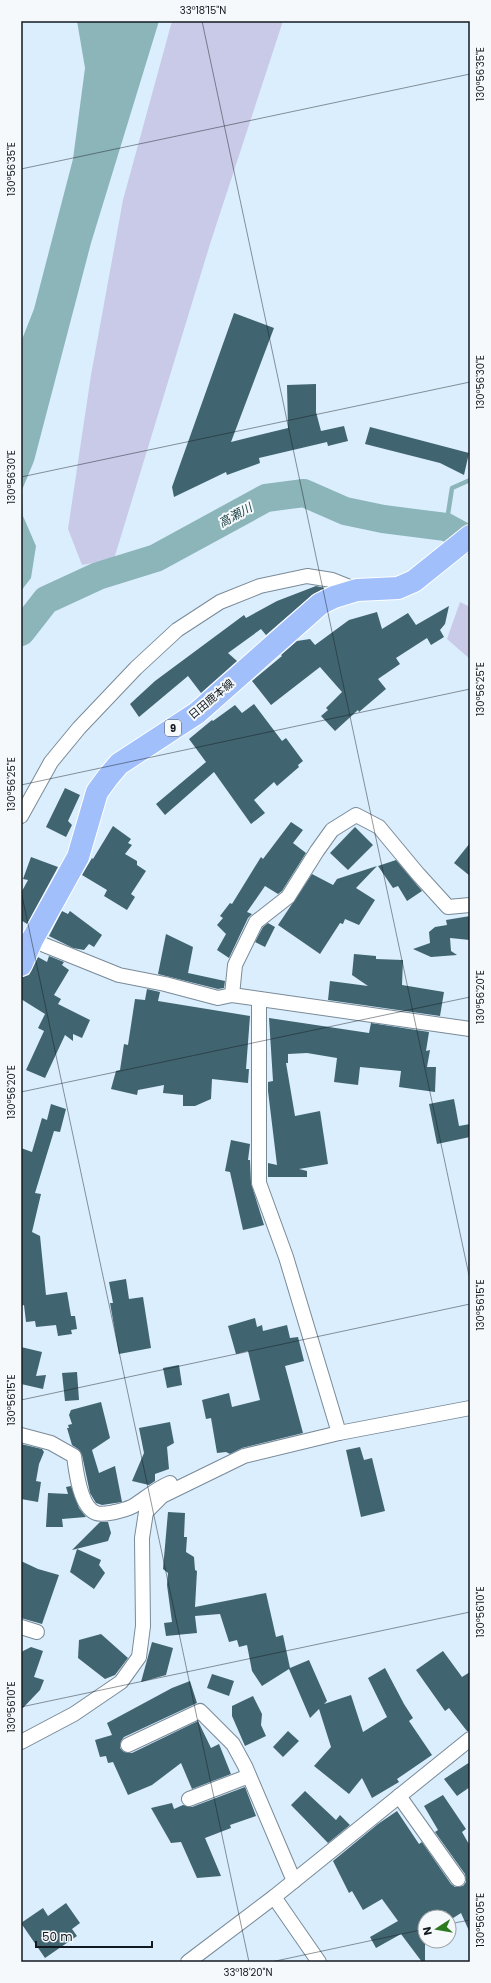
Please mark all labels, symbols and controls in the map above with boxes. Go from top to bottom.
text: 33°18'15"N [180,3,226,18]
text: 130°56'35"E [473,47,488,101]
text: 130°56'35"E [4,142,19,196]
text: 130°56'30"E [473,355,488,409]
text: 130°56'30"E [4,450,19,504]
water label: 高瀬川 [215,498,257,531]
text: 130°56'25"E [473,662,488,716]
street label: 日田鹿本線 [185,675,237,723]
road number: 9 [165,720,181,736]
text: 130°56'25"E [4,757,19,811]
text: 130°56'20"E [473,970,488,1024]
text: 130°56'20"E [4,1065,19,1119]
text: 130°56'15"E [473,1279,488,1331]
text: 130°56'15"E [4,1374,19,1426]
text: 130°56'10"E [473,1586,488,1638]
text: 130°56'10"E [4,1681,19,1733]
text: 130°56'05"E [473,1893,488,1947]
north arrow [417,1909,457,1949]
scale bar [36,1923,152,1949]
text: N [419,1925,436,1937]
text: 50 m [42,1928,73,1945]
text: 33°18'20"N [224,1965,272,1980]

